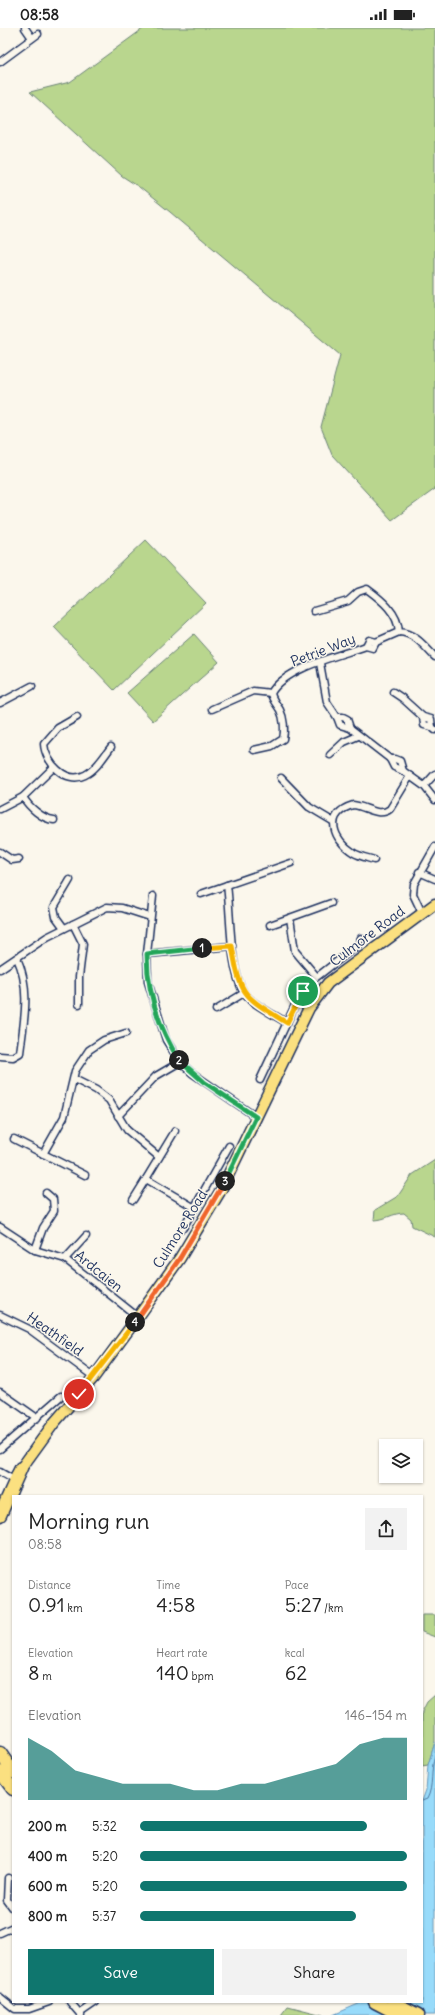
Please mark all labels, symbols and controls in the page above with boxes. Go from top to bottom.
text: 08:58 [20,5,59,24]
street label: Petrie Way [288,629,358,671]
street label: Culmore Road [326,902,408,970]
pin: 1 [192,938,212,958]
text: 1 [200,941,204,955]
pin [286,974,320,1008]
icon: arrive [292,980,314,1002]
pin: 2 [169,1050,189,1070]
text: 2 [176,1053,182,1067]
pin: 3 [215,1171,235,1191]
text: 3 [222,1174,228,1188]
street label: Culmore Road [149,1186,211,1272]
street label: Ardcaien [71,1246,127,1296]
street label: Heathfield [23,1308,87,1360]
pin: 4 [125,1312,145,1332]
text: 4 [132,1315,138,1329]
pin [62,1377,96,1411]
icon: check [68,1383,90,1405]
map controls [379,1439,423,1483]
button: layers [379,1439,423,1483]
text: Morning run [28,1507,150,1535]
button: share [365,1508,407,1550]
text: 08:58 [28,1536,62,1553]
text: Distance [28,1578,71,1592]
text: Time [156,1578,180,1592]
text: Pace [285,1578,309,1592]
text: 0.91 [28,1592,65,1617]
text: 4:58 [156,1592,195,1617]
text: 5:27 [285,1592,321,1617]
text: km [65,1601,83,1615]
text: /km [321,1601,343,1615]
text: Elevation [28,1646,73,1660]
text: Heart rate [156,1646,207,1660]
text: kcal [285,1646,304,1660]
text: 8 [28,1660,40,1685]
text: 140 [156,1660,189,1685]
text: 62 [285,1660,307,1685]
text: m [40,1669,52,1683]
text: bpm [189,1669,214,1683]
text: Elevation [28,1707,81,1724]
text: 146–154 m [345,1707,407,1724]
text: 200 m [28,1818,67,1835]
text: 5:32 [92,1818,117,1835]
text: 400 m [28,1848,67,1865]
text: 5:20 [92,1848,118,1865]
text: 600 m [28,1878,67,1895]
text: 5:20 [92,1878,118,1895]
text: 800 m [28,1908,67,1925]
text: 5:37 [92,1908,116,1925]
button: Save [28,1949,214,1995]
button: Share [222,1949,407,1995]

